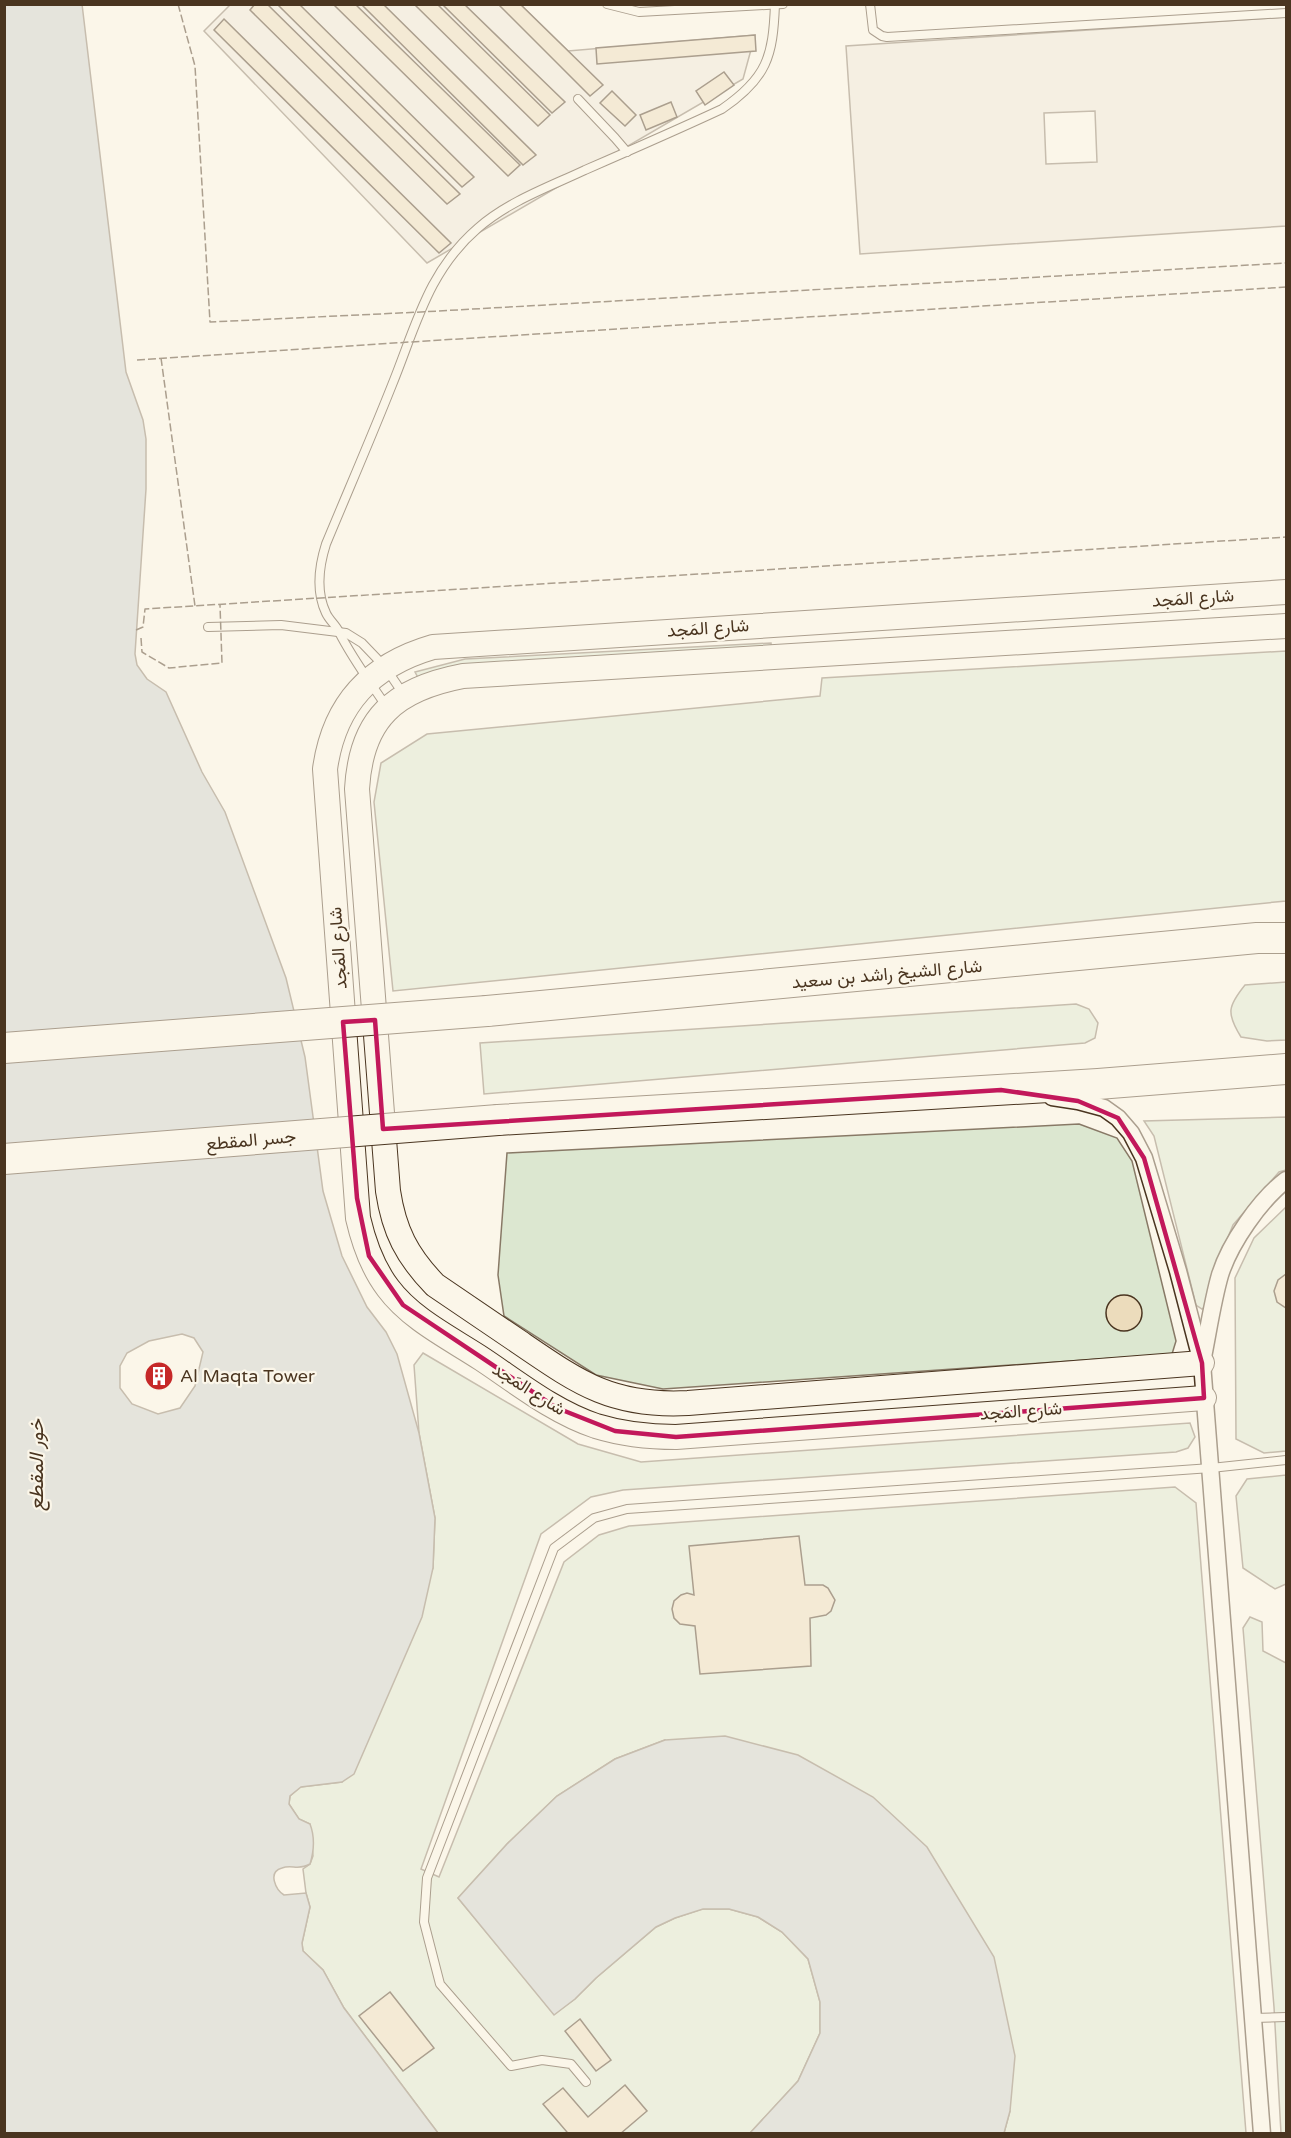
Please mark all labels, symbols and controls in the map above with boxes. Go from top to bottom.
street label: شارع المَجد [1151,584,1235,613]
street label: شارع المَجد [666,614,750,643]
street label: شارع المَجد [324,906,353,990]
street label: شارع الشيخ راشد بن سعيد [791,955,983,994]
street label: جسر المقطع [205,1125,297,1156]
street label: شارع المَجد [488,1358,570,1421]
building icon: Al Maqta Tower [143,1360,175,1392]
place label: Al Maqta Tower [180,1365,315,1387]
street label: شارع المَجد [979,1397,1063,1426]
water label: خور المقطع [25,1419,50,1511]

